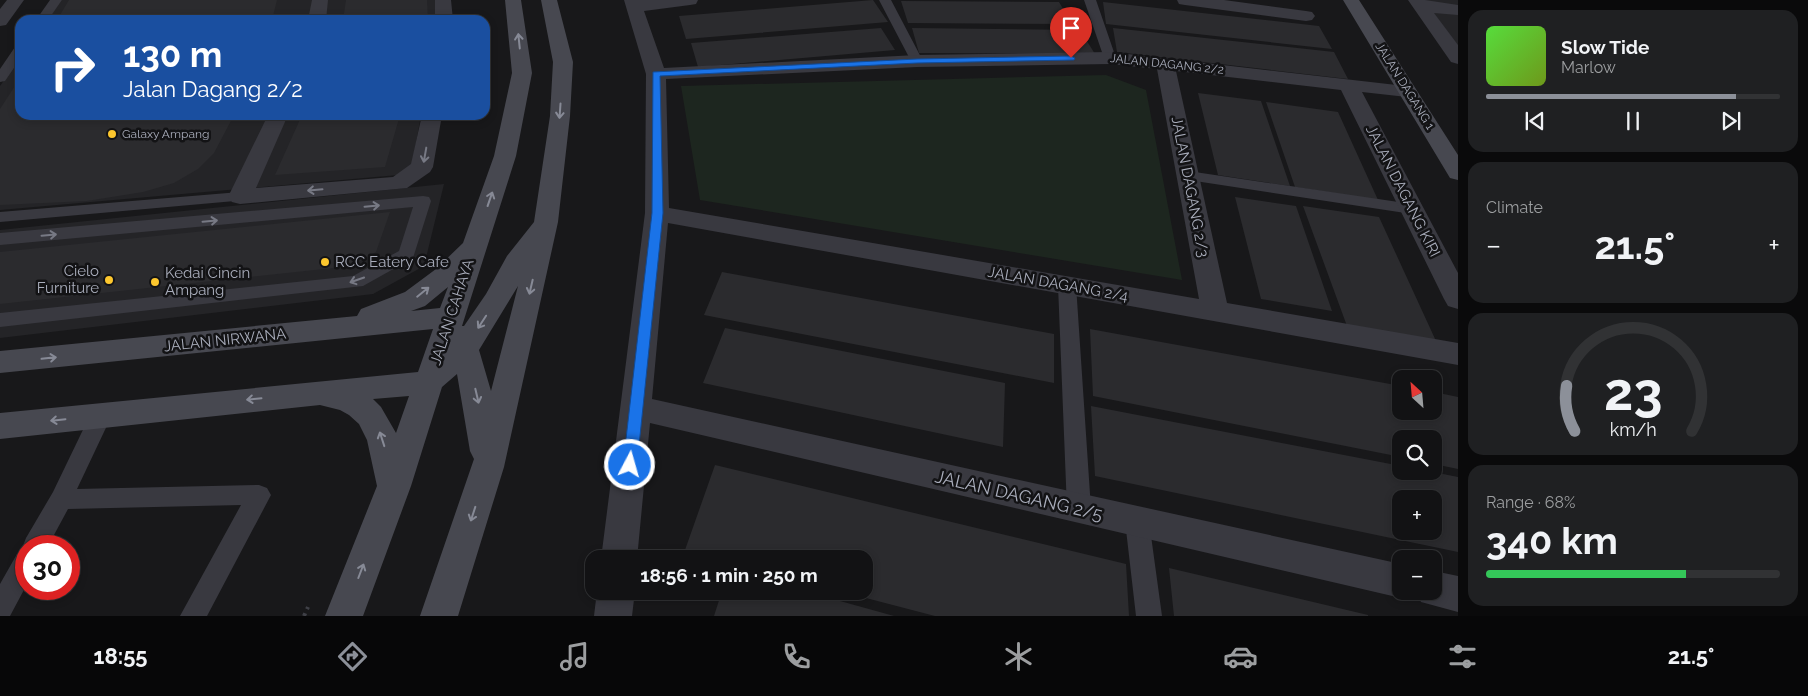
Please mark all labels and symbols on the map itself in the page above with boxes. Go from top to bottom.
pin [1050,7,1092,58]
one-way arrow [514,33,524,49]
street label: JALAN DAGANG 1 [1373,40,1437,132]
street label: JALAN DAGANG 2/2 [1109,51,1225,77]
one-way arrow [555,103,565,119]
street label: JALAN DAGANG 2/3 [1168,115,1212,259]
street label: JALAN DAGANG KIRI [1362,122,1444,260]
place label: Galaxy Ampang [122,127,209,141]
marker: Galaxy Ampang [106,128,118,140]
one-way arrow [419,146,429,162]
one-way arrow [308,185,324,195]
one-way arrow [486,192,495,207]
one-way arrow [364,201,380,211]
one-way arrow [202,216,218,226]
one-way arrow [40,230,56,240]
place label: RCC Eatery Cafe [335,253,449,271]
marker: RCC Eatery Cafe [319,256,331,268]
street label: JALAN CAHAYA [426,257,478,367]
place label: Cielo Furniture [37,262,99,297]
street label: JALAN DAGANG 2/4 [986,263,1130,305]
place label: Kedai Cincin Ampang [165,264,250,299]
marker: Cielo Furniture [103,274,115,286]
marker: Kedai Cincin Ampang [149,276,161,288]
one-way arrow [350,276,365,285]
one-way arrow [525,278,535,294]
one-way arrow [416,287,429,298]
one-way arrow [477,315,487,329]
street label: JALAN NIRWANA [163,325,287,355]
one-way arrow [40,353,56,362]
north arrow [1392,370,1442,420]
one-way arrow [473,387,482,403]
one-way arrow [246,394,262,404]
one-way arrow [50,415,66,425]
one-way arrow [377,432,386,447]
position arrow [603,438,655,490]
street label: JALAN DAGANG 2/5 [933,465,1105,525]
one-way arrow [467,505,477,521]
speed limit sign: 30 [15,535,80,600]
one-way arrow [358,563,367,578]

